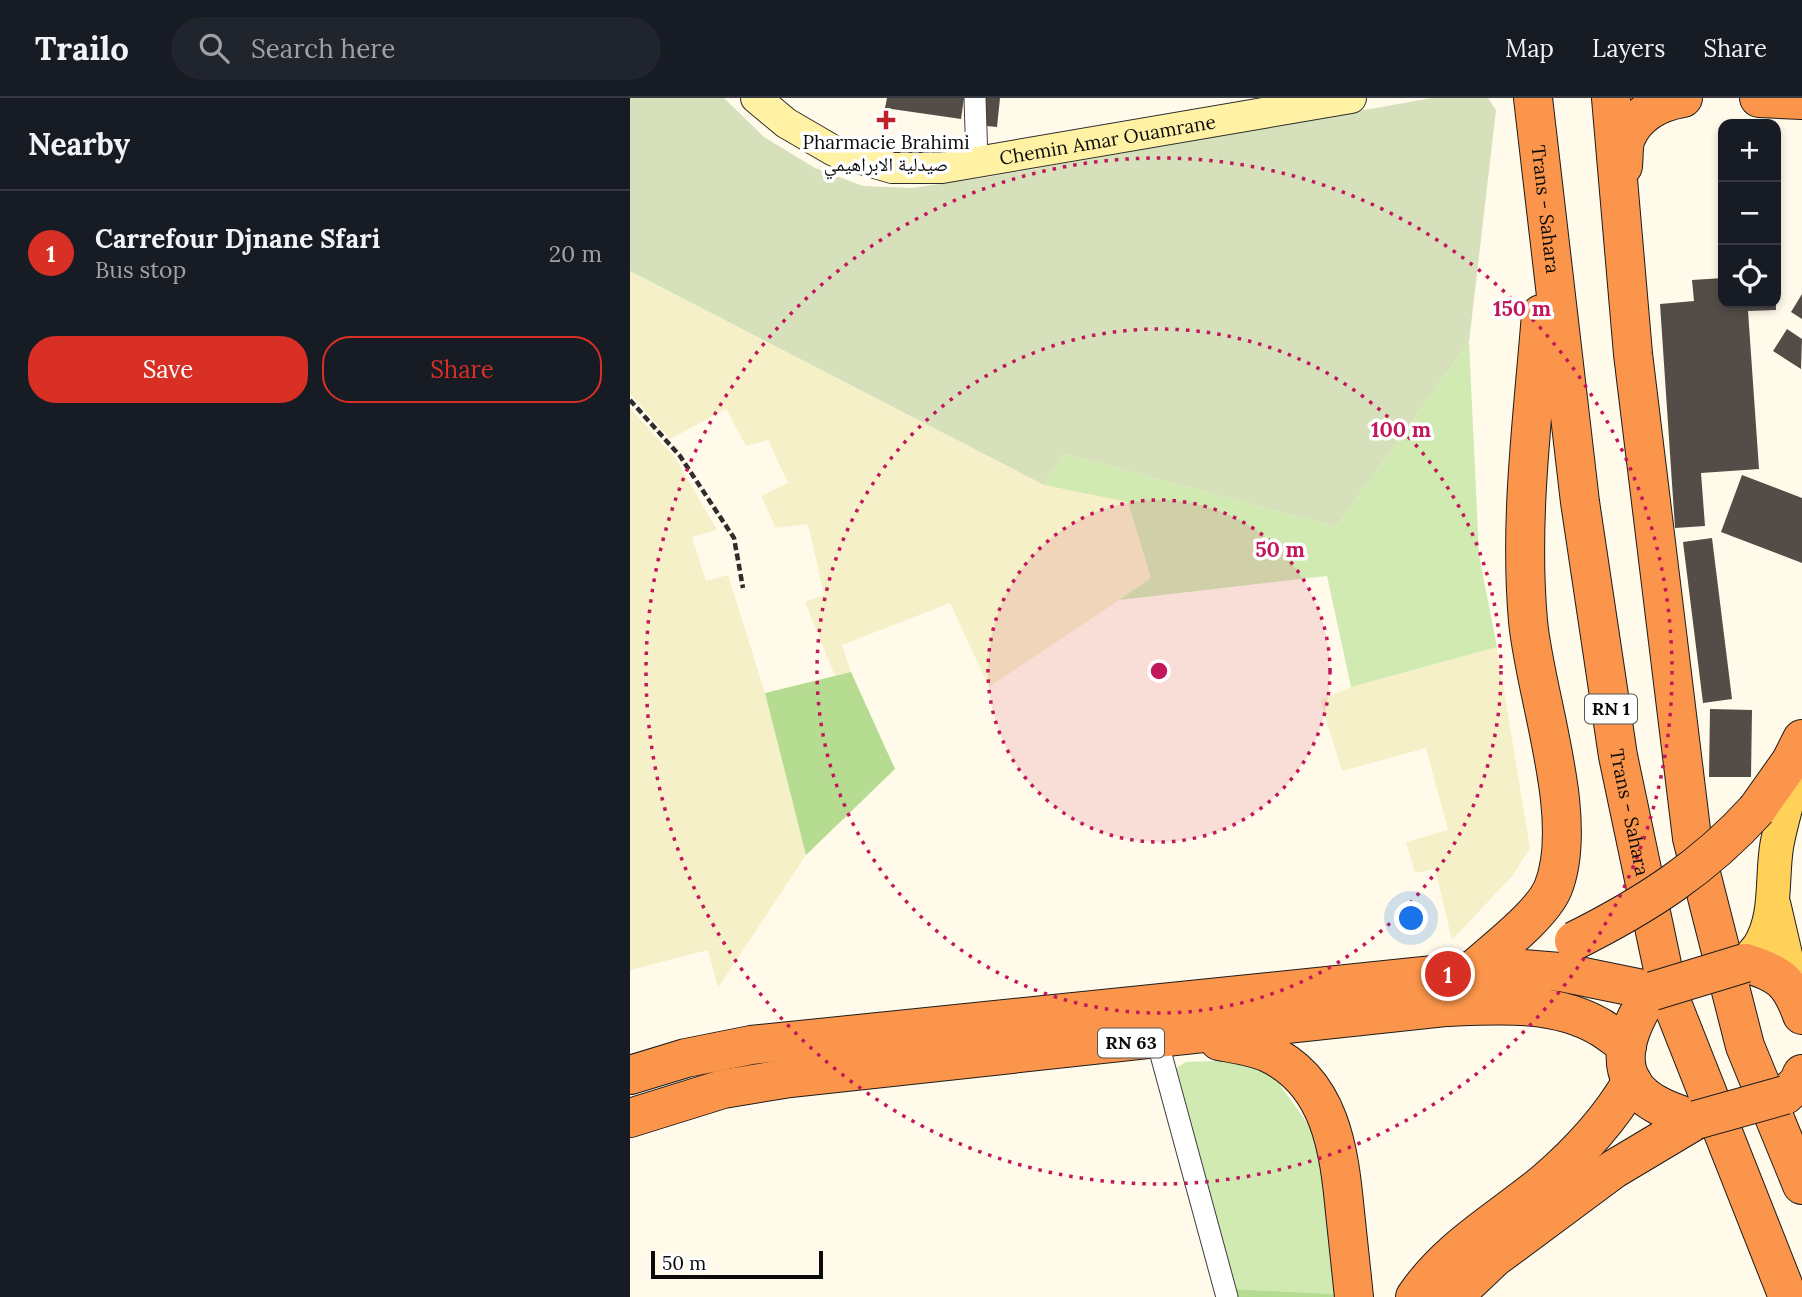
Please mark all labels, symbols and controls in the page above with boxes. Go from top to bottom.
search box [171,17,661,80]
text: Trailo [35,27,129,69]
icon: search [195,29,233,67]
text: Search here [251,32,395,65]
text: Map [1505,33,1554,64]
text: Layers [1592,33,1665,64]
text: Share [1703,33,1767,64]
street label: Chemin Amar Ouamrane [998,109,1217,170]
marker: Pharmacie Brahimi صيدلية الابراهيمي [878,112,894,128]
map controls [1718,119,1781,308]
button: + [1718,119,1781,182]
text: Nearby [28,125,130,163]
place label: Pharmacie Brahimi صيدلية الابراهيمي [803,130,969,180]
street label: Trans - Sahara [1527,144,1565,275]
button: − [1718,182,1781,245]
text: Carrefour Djnane Sfari [95,222,380,255]
text: 1 [46,239,56,268]
text: 20 m [549,239,602,268]
button: locate [1718,245,1781,308]
text: Bus stop [95,255,186,284]
text: 150 m [1493,295,1551,322]
button: Save [28,336,308,403]
button: Share [322,336,602,403]
text: 100 m [1371,416,1431,443]
text: 50 m [1255,536,1305,563]
centre of rings [1147,659,1171,683]
road number: RN 1 [1585,694,1637,724]
street label: Trans - Sahara [1605,747,1655,878]
your location [1394,901,1428,935]
pin: 1 [1425,948,1471,1000]
road number: RN 63 [1098,1028,1164,1058]
scale bar [651,1248,822,1280]
text: 50 m [662,1251,706,1275]

